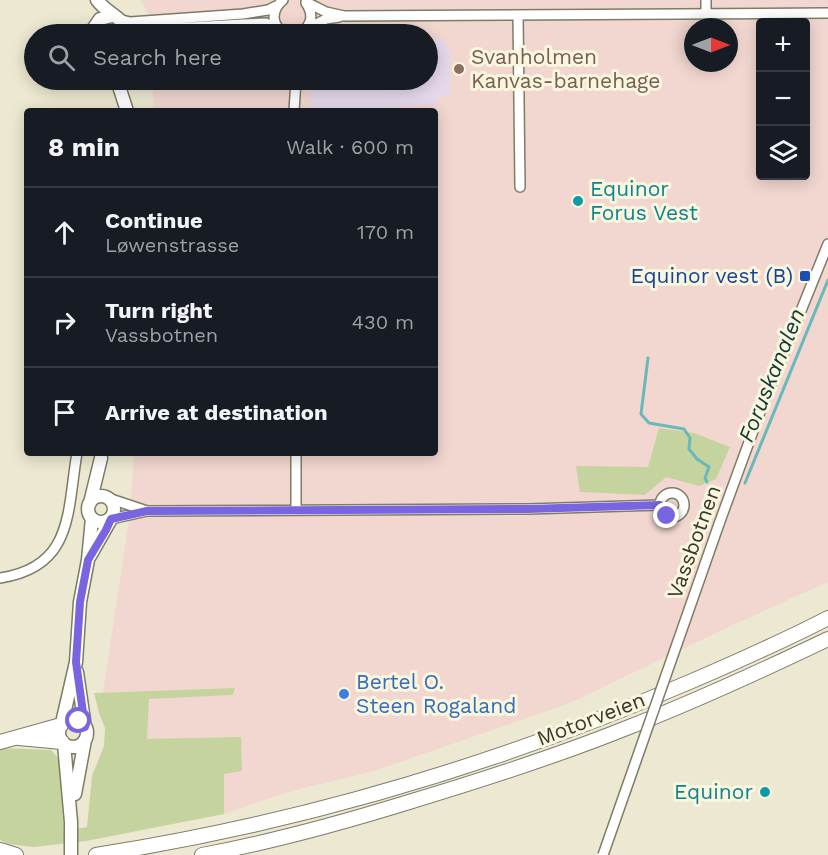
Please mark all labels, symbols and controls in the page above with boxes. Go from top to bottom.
north arrow [684,18,738,72]
map controls [756,18,810,180]
button: + [756,18,810,72]
search box [24,24,438,90]
icon: search [45,41,78,74]
place label: Svanholmen Kanvas-barnehage [471,44,660,93]
text: Search here [93,45,222,70]
marker: Svanholmen Kanvas-barnehage [452,62,466,76]
button: − [756,72,810,126]
button: layers [756,126,810,180]
text: 8 min [48,132,120,162]
text: Walk · 600 m [286,135,414,159]
place label: Equinor Forus Vest [590,176,698,225]
marker: Equinor Forus Vest [571,194,585,208]
text: Continue [105,208,203,233]
icon: ahead [48,216,81,249]
text: 170 m [357,220,414,244]
text: Løwenstrasse [105,233,239,257]
place label: Equinor vest (B) [630,263,793,288]
marker: Equinor vest (B) [798,269,812,283]
text: Turn right [105,298,212,323]
water label: Foruskanalen [733,305,810,446]
icon: right [48,306,81,339]
text: 430 m [352,310,414,334]
text: Vassbotnen [105,323,218,347]
icon: arrive [48,396,81,429]
text: Arrive at destination [105,400,328,425]
street label: Vassbotnen [661,482,726,602]
route end [653,502,679,528]
place label: Bertel O. Steen Rogaland [356,669,516,718]
street label: Motorveien [533,686,648,751]
marker: Bertel O. Steen Rogaland [337,687,351,701]
route start [65,707,91,733]
place label: Equinor [674,779,753,804]
marker: Equinor [758,785,772,799]

